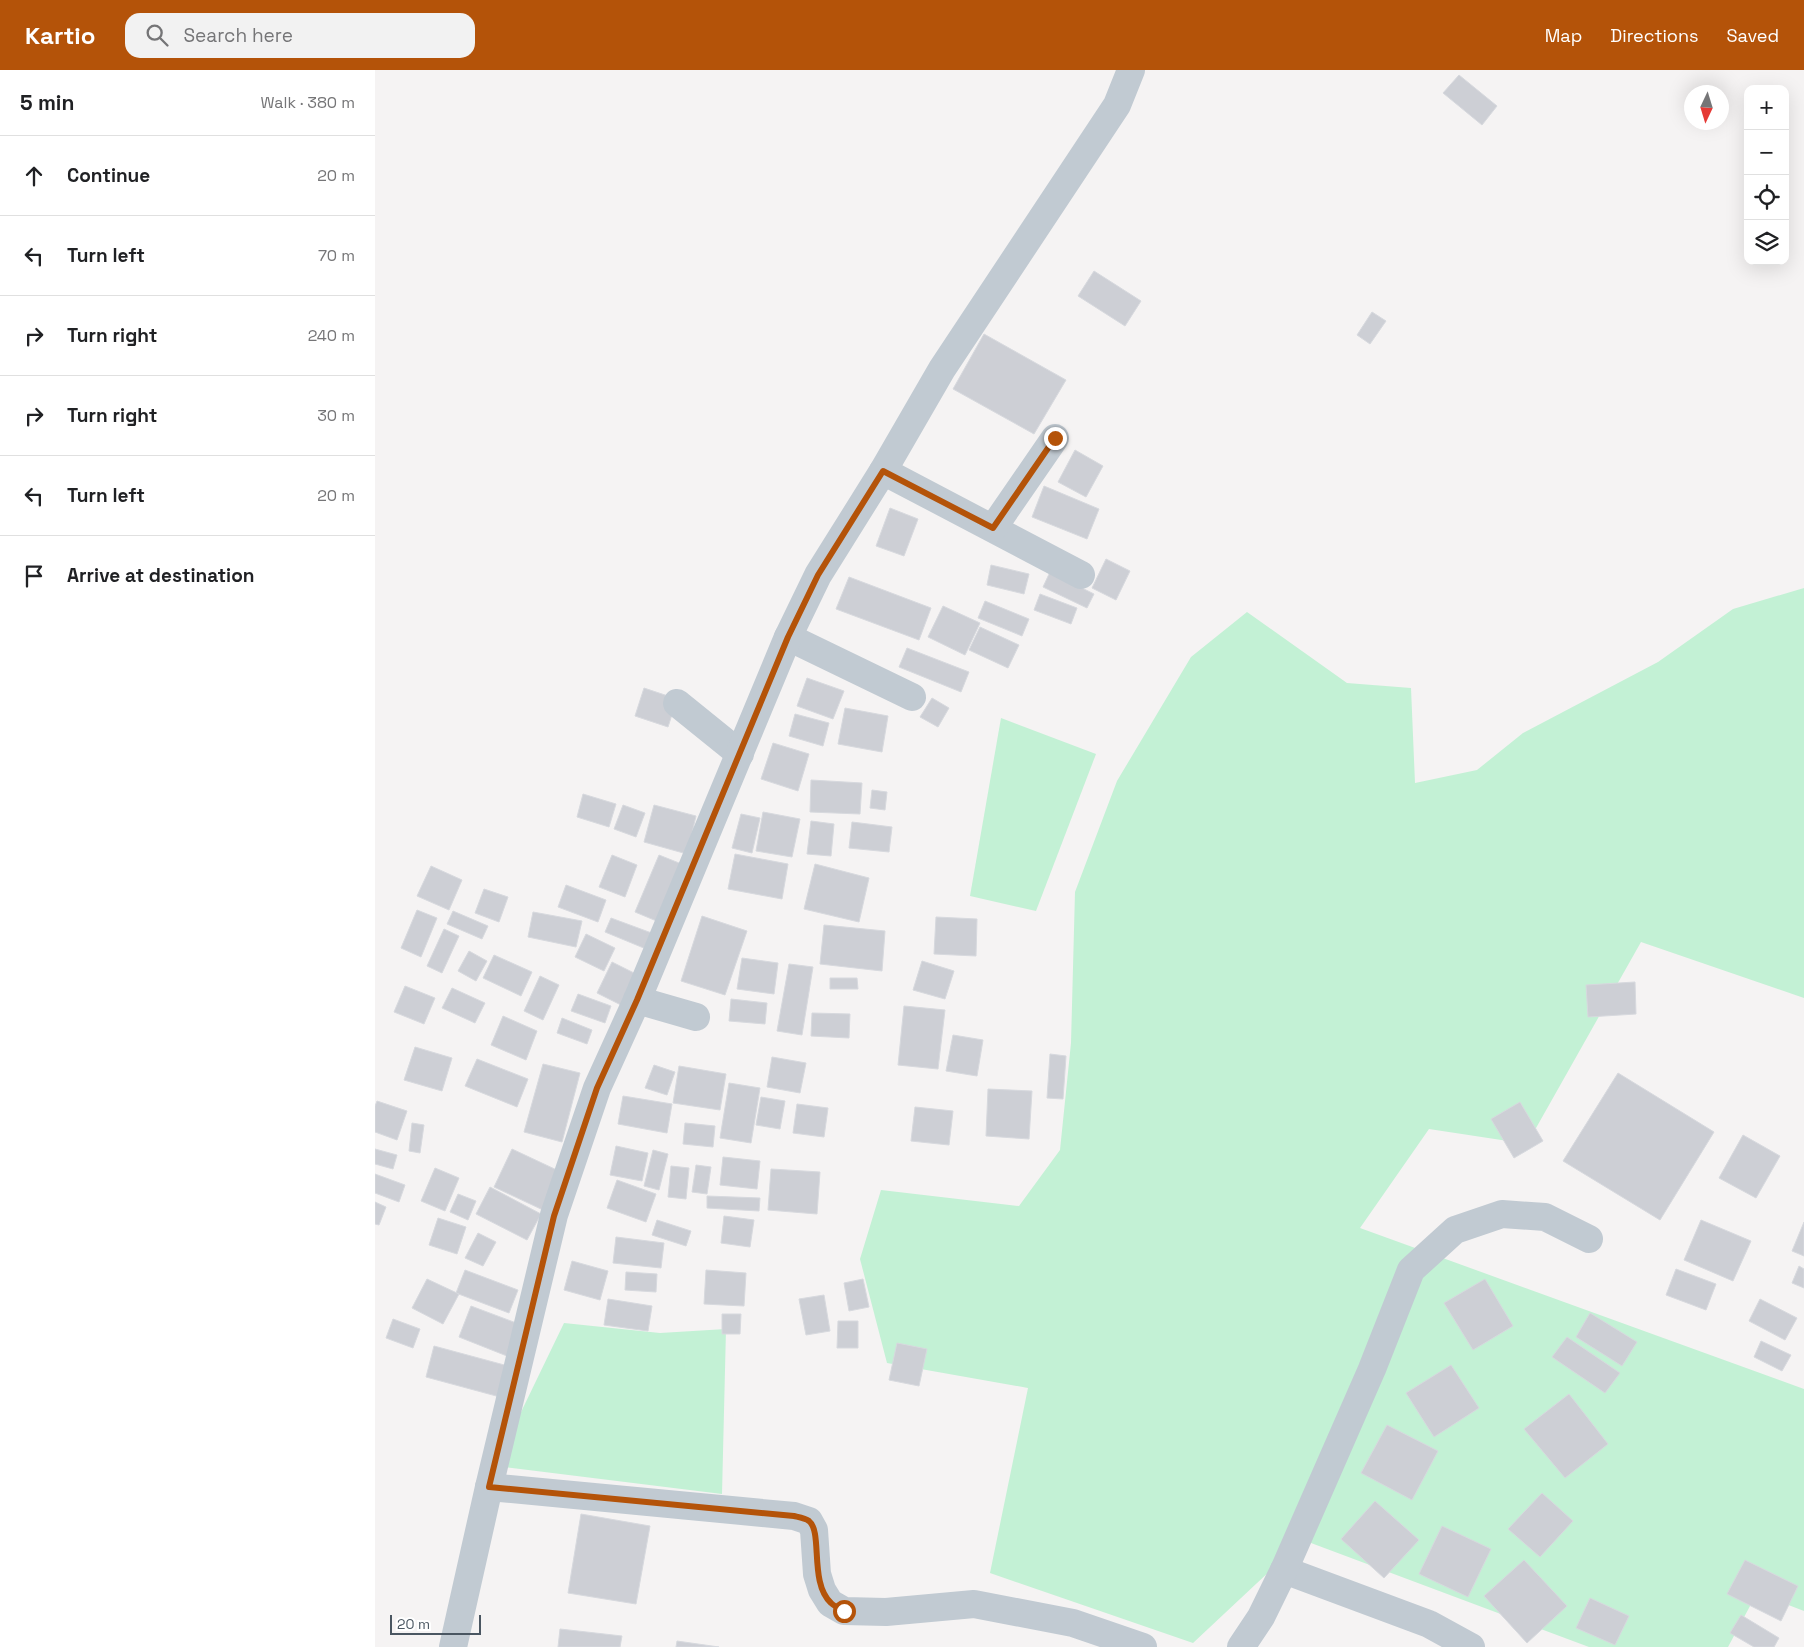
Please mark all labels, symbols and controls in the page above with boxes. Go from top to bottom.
search box [125,13,475,58]
text: Kartio [25,20,95,51]
icon: search [143,21,171,49]
text: Search here [183,23,293,48]
text: Map [1545,24,1582,47]
text: Directions [1610,24,1699,47]
text: Saved [1727,24,1779,47]
north arrow [1684,85,1729,130]
map controls [1744,85,1789,265]
button: + [1744,85,1789,130]
text: 5 min [20,89,74,116]
text: Walk · 380 m [260,92,355,113]
button: − [1744,130,1789,175]
icon: ahead [20,162,48,190]
text: Continue [67,163,150,188]
text: 20 m [317,165,355,186]
button: locate [1744,175,1789,220]
button: layers [1744,220,1789,265]
icon: left [20,242,48,270]
text: Turn left [67,243,145,268]
text: 70 m [318,245,355,266]
icon: right [20,322,48,350]
text: Turn right [67,323,157,348]
text: 240 m [308,325,355,346]
icon: right [20,402,48,430]
text: Turn right [67,403,157,428]
text: 30 m [317,405,355,426]
route end [1044,427,1067,450]
icon: left [20,482,48,510]
text: Turn left [67,483,145,508]
text: 20 m [317,485,355,506]
icon: arrive [20,562,48,590]
text: Arrive at destination [67,563,255,588]
route start [833,1600,856,1623]
scale bar [390,1612,481,1635]
text: 20 m [397,1615,430,1633]

